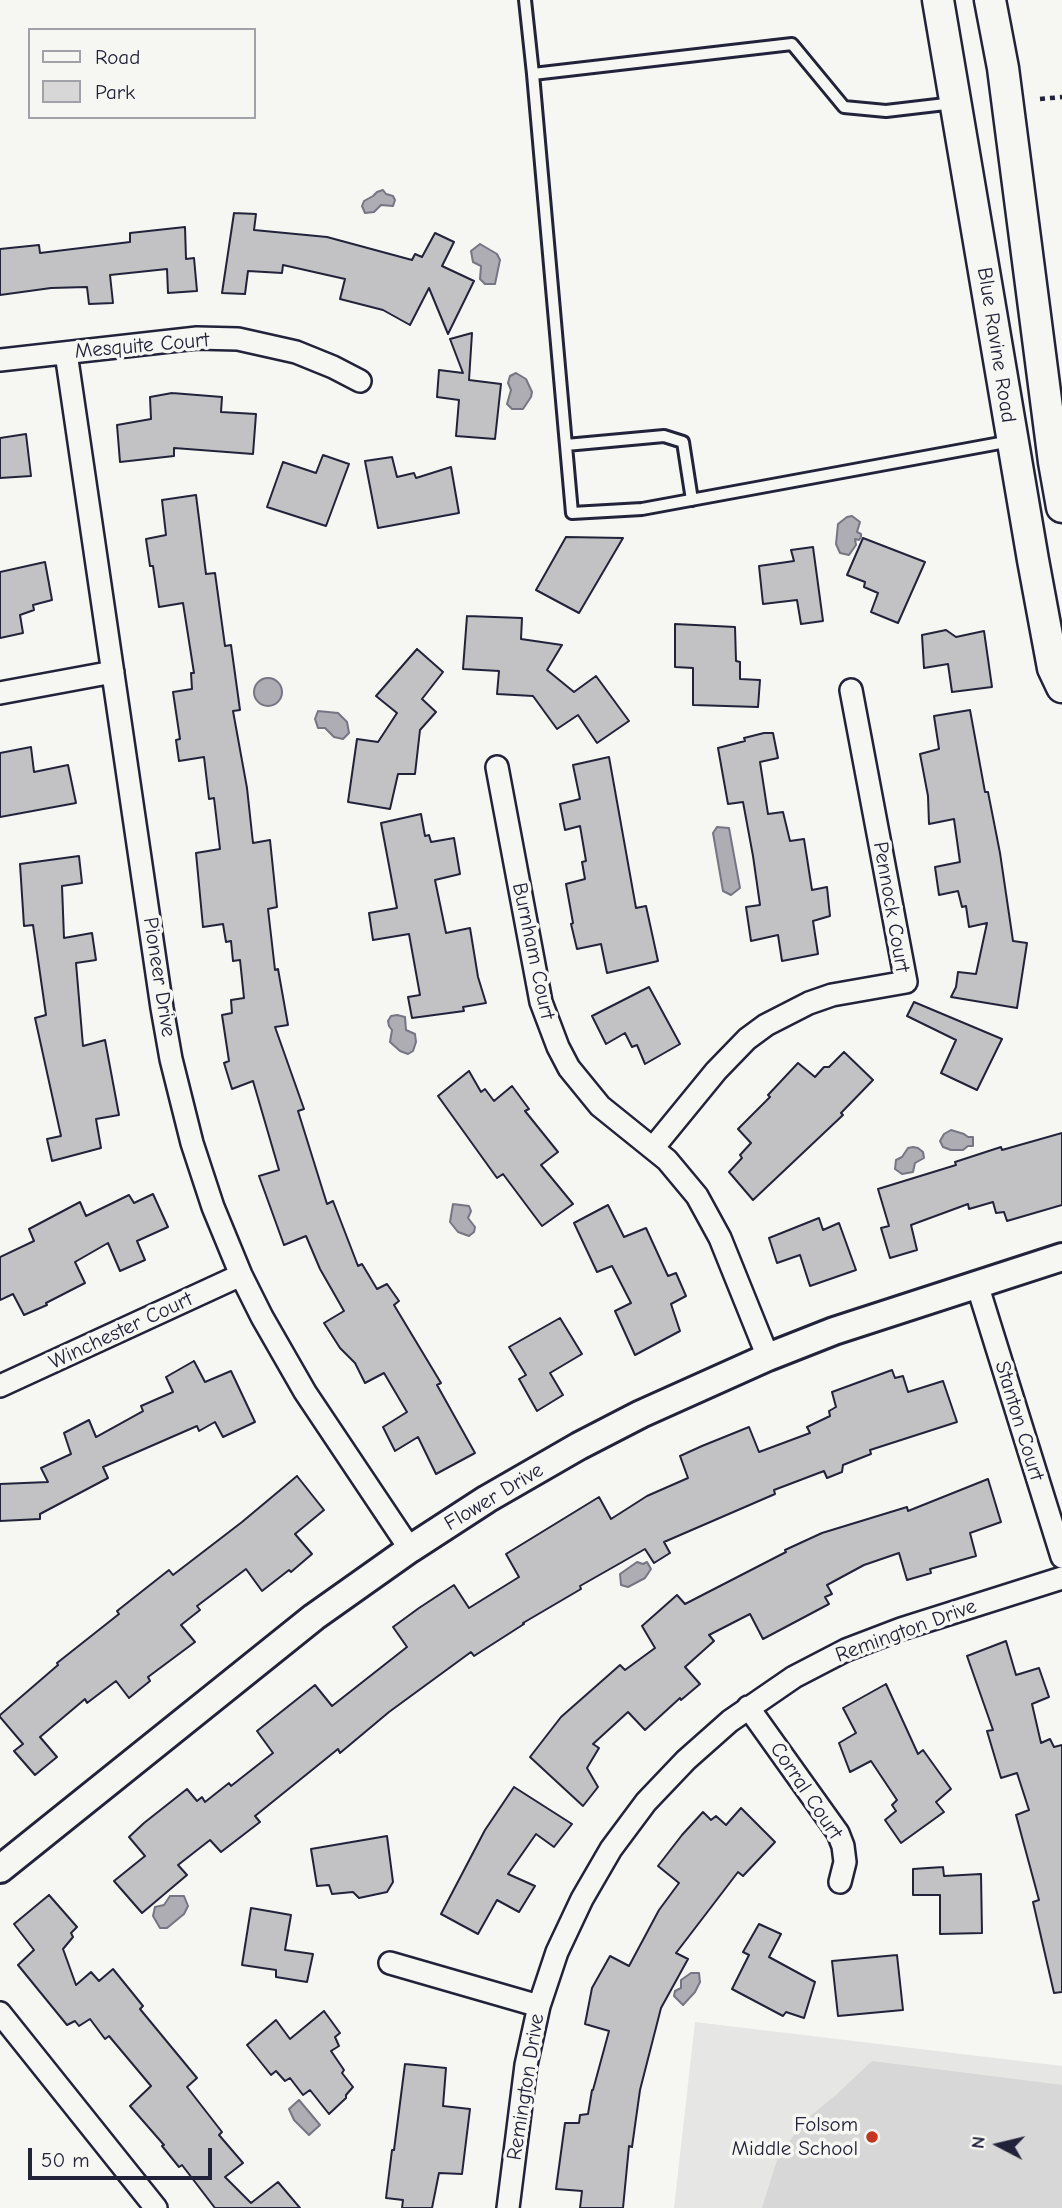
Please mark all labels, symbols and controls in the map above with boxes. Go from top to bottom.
legend [28,28,256,119]
text: Road [95,45,140,69]
text: Park [95,80,135,104]
street label: Blue Ravine Road [971,265,1021,425]
street label: Mesquite Court [74,328,210,364]
street label: Pennock Court [867,840,915,974]
street label: Burnham Court [506,880,560,1022]
street label: Pioneer Drive [137,915,181,1039]
street label: Winchester Court [45,1287,197,1375]
street label: Stanton Court [989,1358,1049,1484]
street label: Flower Drive [440,1458,548,1536]
street label: Remington Drive [832,1594,980,1668]
street label: Corral Court [764,1738,848,1844]
street label: Remington Drive [502,2012,550,2162]
north arrow [964,2110,1034,2180]
place label: Folsom Middle School [731,2112,858,2162]
marker: Folsom Middle School [864,2129,880,2145]
scale bar [32,2134,215,2178]
text: N [966,2135,990,2150]
text: 50 m [41,2148,90,2172]

